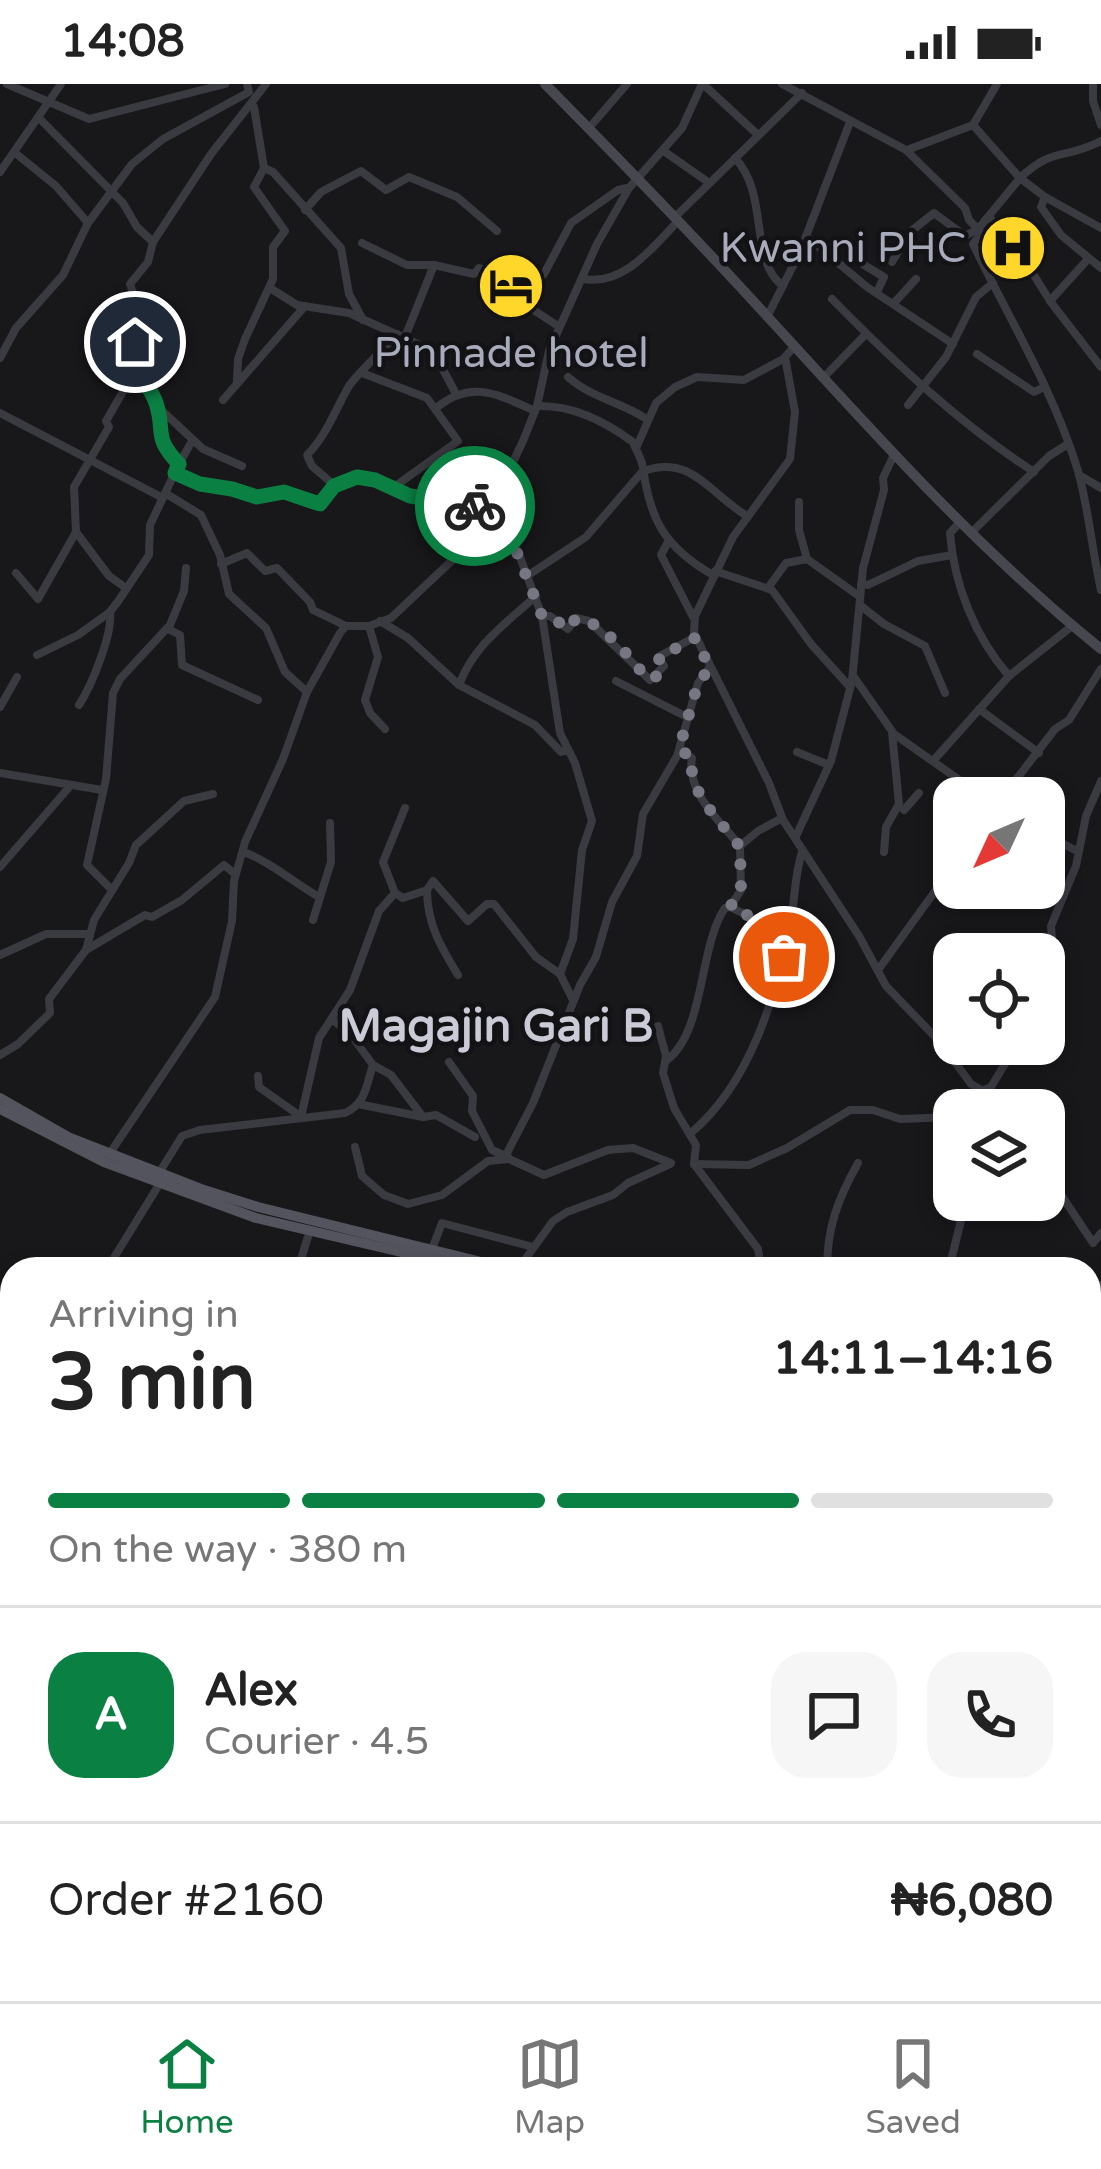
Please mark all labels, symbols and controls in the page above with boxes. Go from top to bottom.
text: 14:08 [60,15,185,69]
hospital icon: Kwanni PHC [978,213,1048,283]
place label: Kwanni PHC [720,223,966,274]
hotel icon: Pinnade hotel [476,251,546,321]
pin [84,291,186,393]
icon: home [102,309,168,375]
place label: Pinnade hotel [373,328,649,379]
courier [415,446,535,566]
icon: bike [442,473,508,539]
north arrow [933,777,1065,909]
map controls [933,777,1065,1221]
pin [733,906,835,1008]
icon: bag [751,924,817,990]
button: locate [933,933,1065,1065]
district label: Magajin Gari B [339,1000,653,1054]
button: layers [933,1089,1065,1221]
text: Arriving in [48,1291,239,1338]
text: 14:11–14:16 [773,1332,1053,1386]
text: 3 min [48,1336,256,1430]
text: On the way · 380 m [48,1526,407,1573]
button: chat [771,1652,897,1778]
button: phone [927,1652,1053,1778]
text: Alex [204,1664,298,1718]
text: A [94,1688,128,1742]
text: Courier · 4.5 [204,1718,429,1765]
text: Order #2160 [48,1874,324,1928]
text: ₦6,080 [891,1874,1053,1928]
tab: Home [140,2031,234,2142]
tab: Map [514,2031,585,2142]
tab: Saved [865,2031,961,2142]

